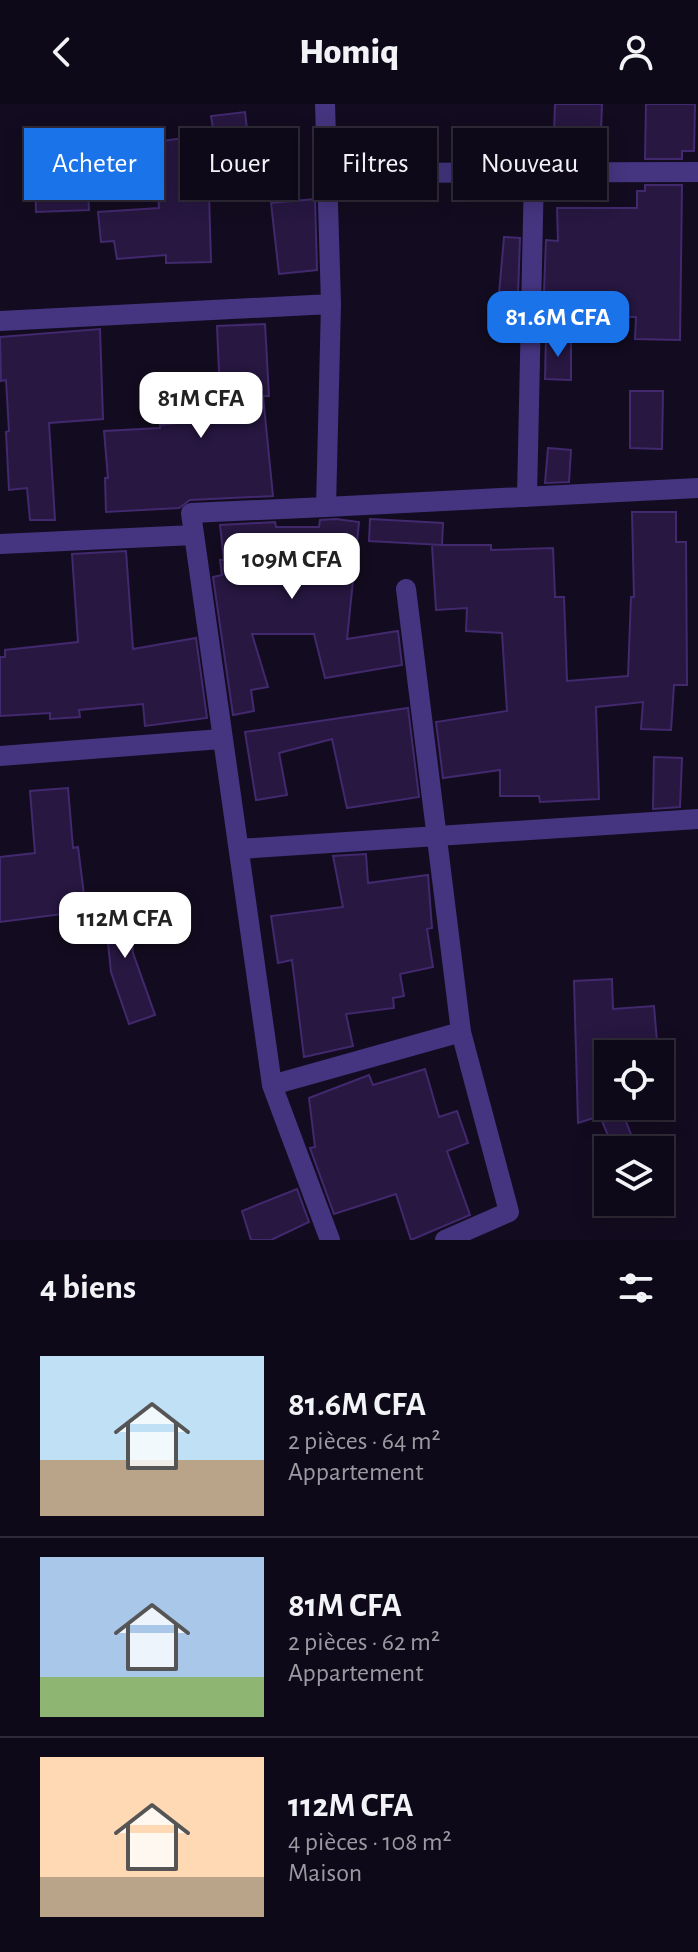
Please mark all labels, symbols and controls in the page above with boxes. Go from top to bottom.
icon: back [40,30,84,74]
icon: person [614,30,658,74]
text: Homiq [299,34,399,70]
chip: Acheter [24,128,164,200]
chip: Louer [180,128,298,200]
chip: Filtres [314,128,437,200]
chip: Nouveau [453,128,607,200]
pin: 81.6M CFA [466,291,650,359]
text: 81.6M CFA [505,304,611,330]
pin: 81M CFA [127,372,275,440]
text: 81M CFA [157,385,245,411]
pin: 109M CFA [209,533,375,601]
text: 109M CFA [242,546,342,572]
pin: 112M CFA [42,892,208,960]
text: 112M CFA [77,905,173,931]
map controls [594,1040,674,1216]
button: locate [594,1040,674,1120]
button: layers [594,1136,674,1216]
icon: filters [614,1266,658,1310]
text: 4 biens [40,1271,136,1305]
icon: home [104,1388,200,1484]
text: 81.6M CFA [288,1388,426,1422]
text: 2 pièces · 64 m² [288,1428,441,1454]
text: Appartement [288,1459,424,1485]
icon: home [104,1589,200,1685]
text: 81M CFA [288,1589,402,1623]
text: 2 pièces · 62 m² [288,1629,440,1655]
text: Appartement [288,1660,424,1686]
icon: home [104,1789,200,1885]
text: 112M CFA [288,1789,413,1823]
text: 4 pièces · 108 m² [288,1829,452,1855]
text: Maison [288,1860,362,1886]

